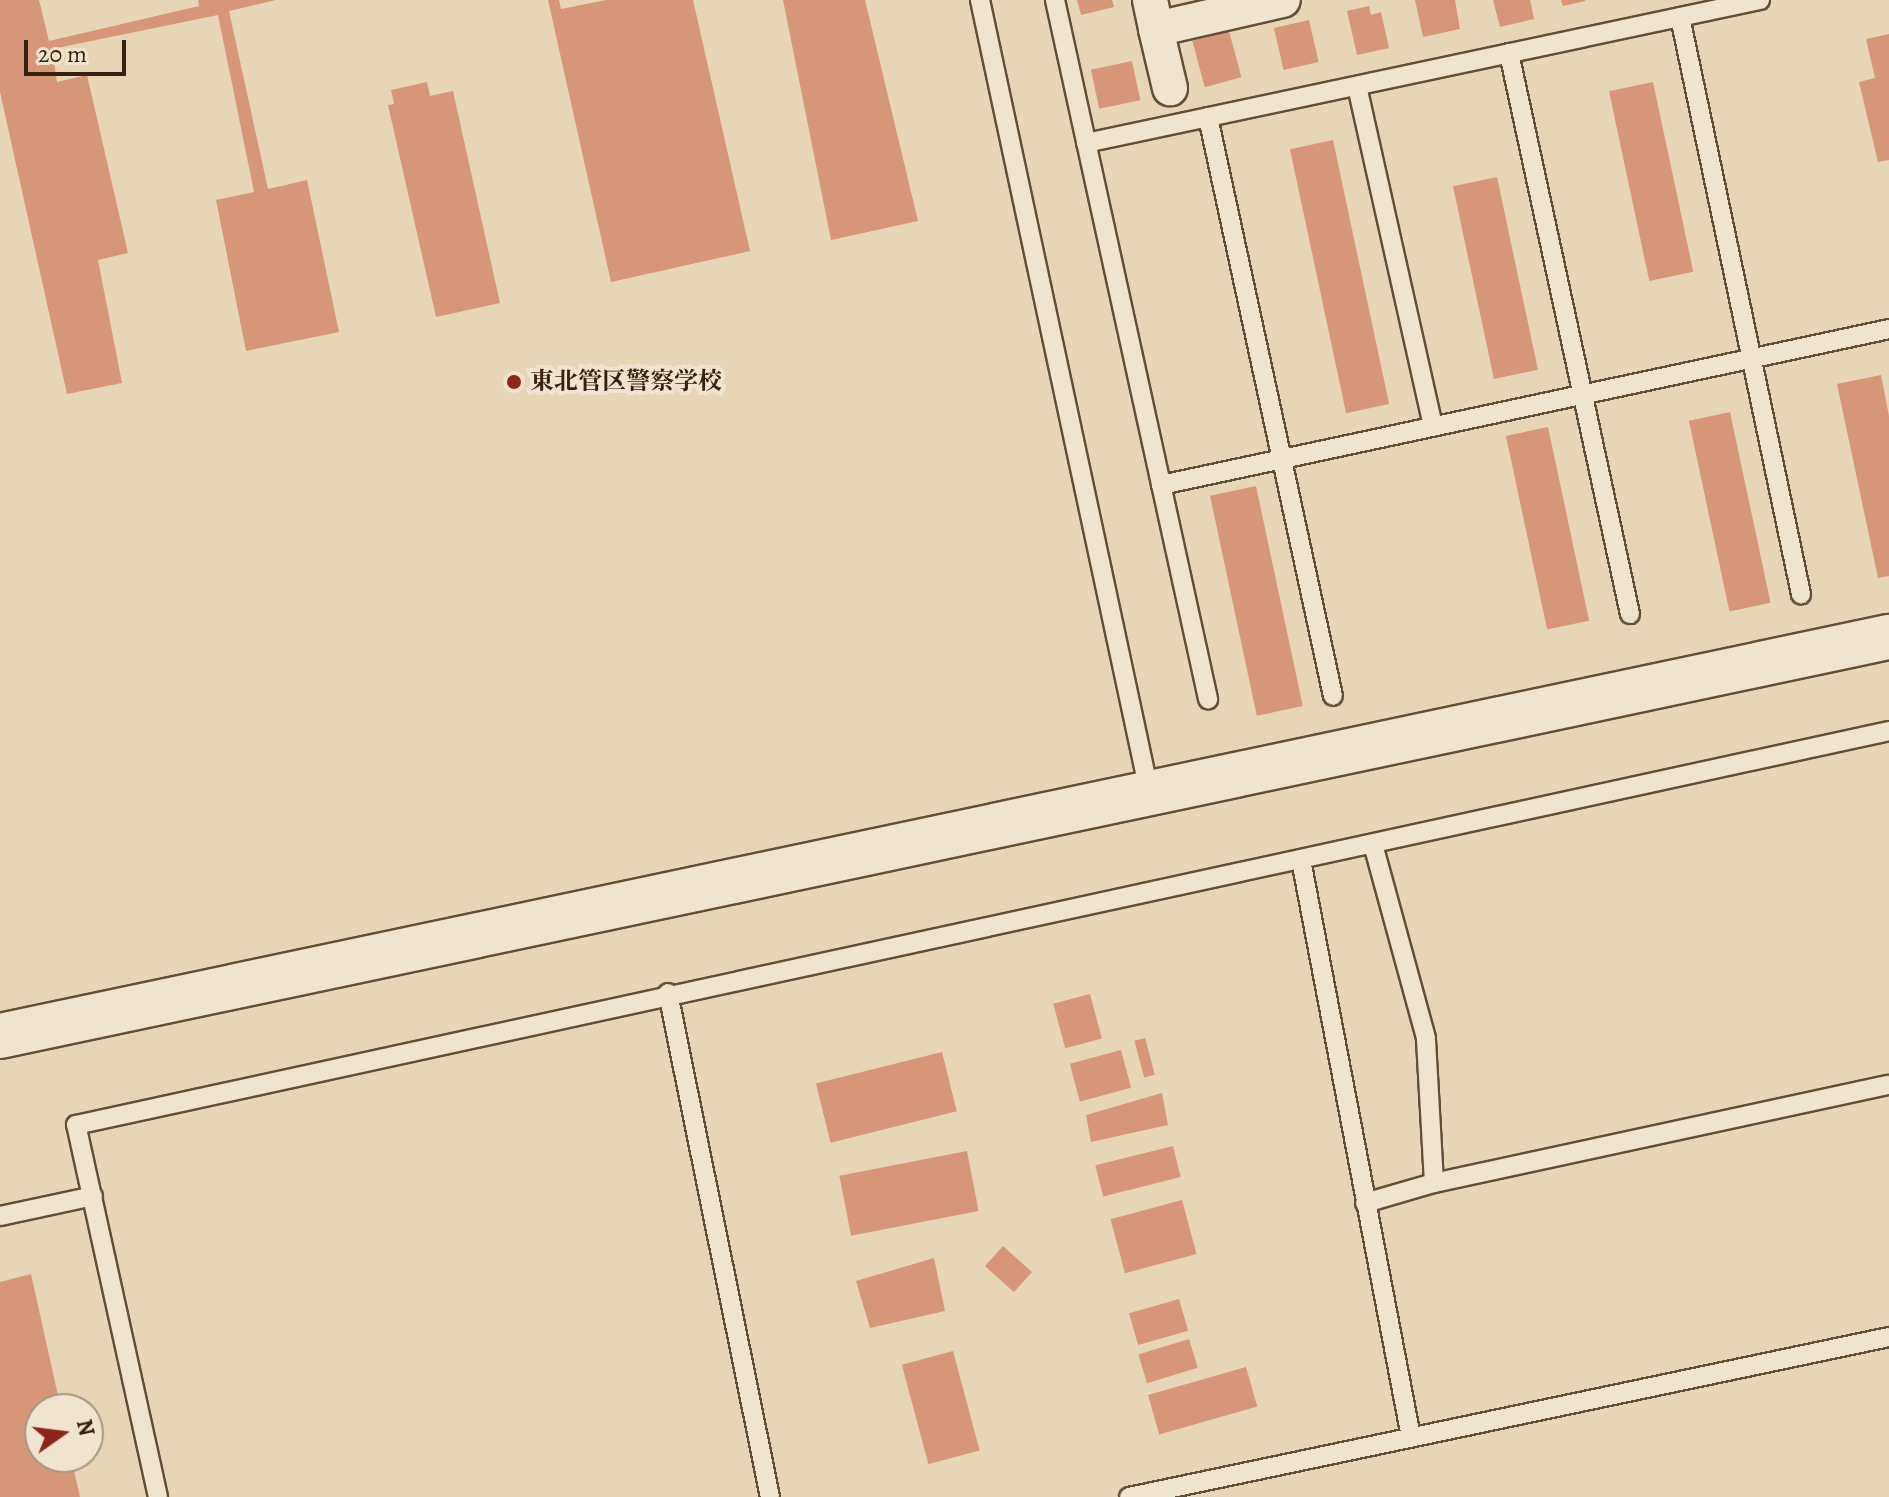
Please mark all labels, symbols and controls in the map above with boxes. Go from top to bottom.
scale bar [28,24,130,74]
text: 20 m [38,38,87,70]
place label: 東北管区警察学校 [530,368,722,396]
marker: 東北管区警察学校 [505,373,523,391]
north arrow [24,1393,104,1473]
text: N [69,1416,102,1439]

